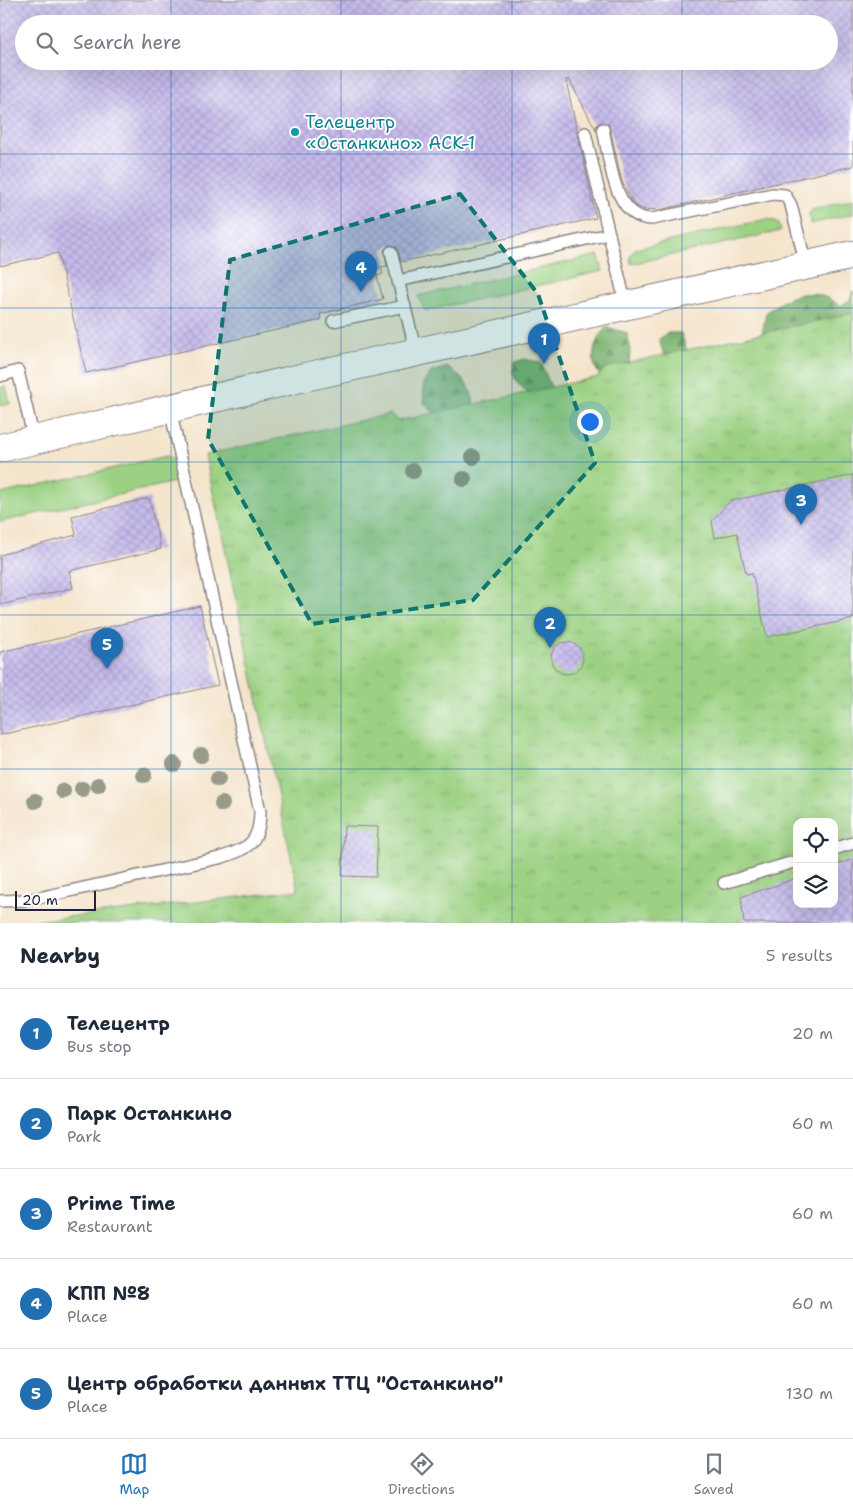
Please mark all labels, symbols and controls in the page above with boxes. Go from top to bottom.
search box [15,15,838,70]
icon: search [33,29,61,57]
text: Search here [73,30,182,55]
place label: Телецентр «Останкино» АСК-1 [305,110,475,155]
marker: Телецентр «Останкино» АСК-1 [289,126,301,138]
pin: 4 [345,251,377,292]
pin: 1 [528,323,560,364]
your location [577,409,603,435]
pin: 3 [785,484,817,525]
pin: 2 [534,607,566,648]
pin: 5 [91,628,123,669]
map controls [793,818,838,908]
button: locate [793,818,838,863]
button: layers [793,863,838,908]
scale bar [15,888,96,911]
text: 20 m [22,891,58,909]
text: Nearby [20,942,100,970]
text: 5 results [766,945,833,966]
text: Телецентр [67,1011,170,1036]
text: 1 [32,1023,40,1044]
text: 20 m [792,1023,833,1044]
text: Bus stop [67,1036,132,1057]
text: Парк Останкино [67,1101,232,1126]
text: 2 [30,1113,42,1134]
text: 60 m [792,1113,833,1134]
text: Park [67,1126,101,1147]
text: Prime Time [67,1191,176,1216]
text: 3 [30,1203,42,1224]
text: 60 m [792,1203,833,1224]
text: Restaurant [67,1216,153,1237]
text: КПП №8 [67,1281,150,1306]
text: 4 [30,1293,42,1314]
text: 60 m [792,1293,833,1314]
text: Place [67,1306,108,1327]
text: Центр обработки данных ТТЦ "Останкино" [67,1371,503,1396]
text: 5 [31,1383,41,1404]
text: 130 m [786,1383,833,1404]
text: Place [67,1396,108,1417]
tab: Map [119,1450,149,1498]
tab: Directions [388,1450,455,1498]
tab: Saved [694,1450,734,1498]

